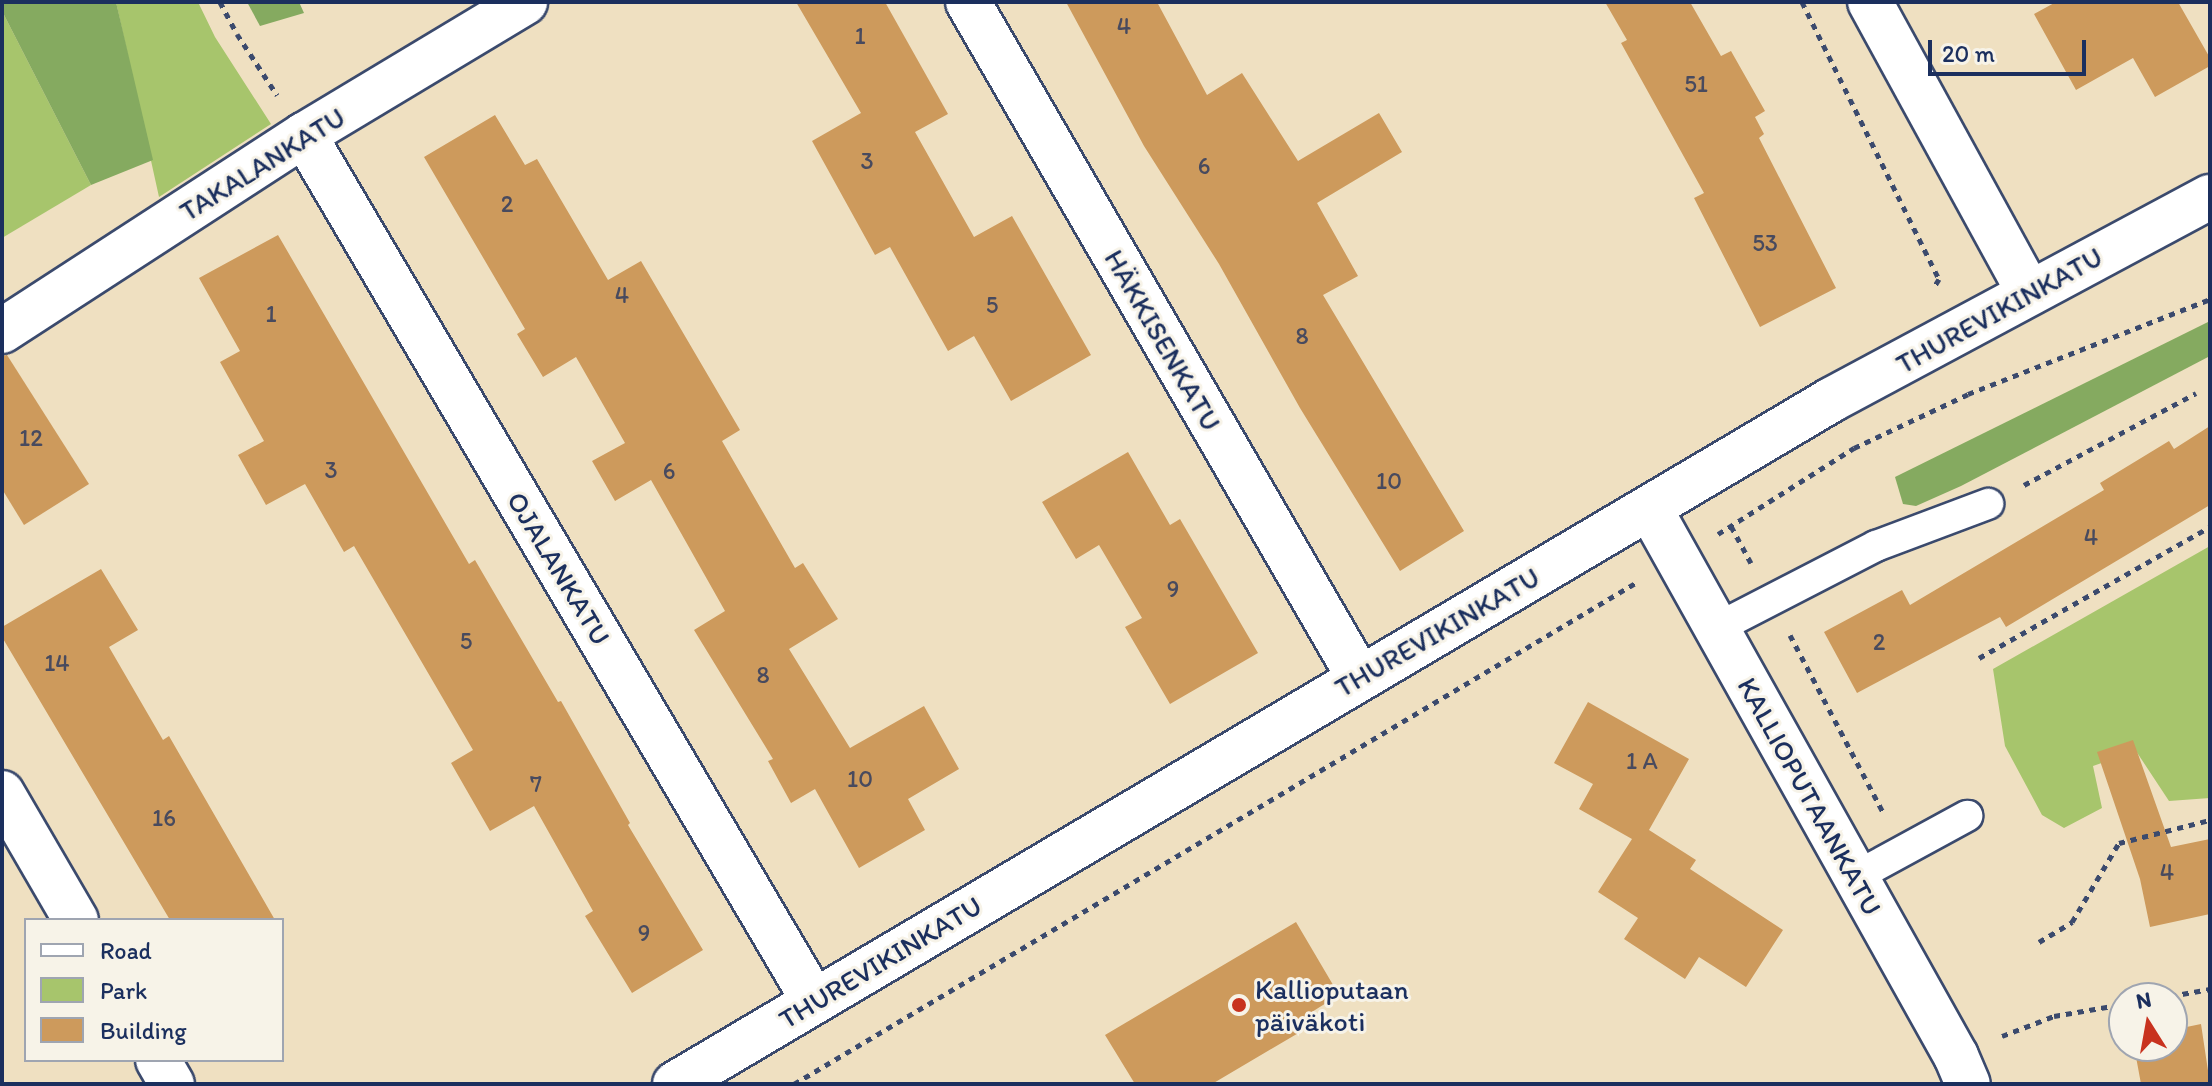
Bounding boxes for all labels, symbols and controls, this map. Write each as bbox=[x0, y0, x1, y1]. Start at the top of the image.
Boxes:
house number: 4 bbox=[1117, 12, 1131, 40]
house number: 1 bbox=[854, 22, 866, 50]
scale bar bbox=[1932, 24, 2090, 74]
text: 20 m bbox=[1942, 39, 1995, 68]
house number: 51 bbox=[1684, 70, 1708, 98]
street label: TAKALANKATU bbox=[173, 100, 351, 228]
house number: 3 bbox=[860, 147, 874, 175]
house number: 6 bbox=[1198, 152, 1210, 180]
house number: 2 bbox=[501, 190, 513, 218]
house number: 53 bbox=[1752, 229, 1778, 257]
street label: THUREVIKINKATU bbox=[1890, 239, 2108, 381]
street label: HÄKKISENKATU bbox=[1098, 243, 1228, 437]
house number: 4 bbox=[615, 281, 629, 309]
house number: 5 bbox=[986, 291, 998, 319]
house number: 1 bbox=[265, 300, 277, 328]
house number: 8 bbox=[1295, 322, 1309, 350]
house number: 12 bbox=[19, 424, 43, 452]
house number: 3 bbox=[324, 456, 338, 484]
house number: 6 bbox=[663, 457, 675, 485]
house number: 10 bbox=[1376, 467, 1402, 495]
street label: OJALANKATU bbox=[500, 485, 618, 651]
house number: 4 bbox=[2084, 523, 2098, 551]
street label: THUREVIKINKATU bbox=[1329, 560, 1545, 704]
house number: 9 bbox=[1167, 575, 1179, 603]
house number: 5 bbox=[460, 627, 472, 655]
house number: 2 bbox=[1873, 628, 1885, 656]
house number: 14 bbox=[44, 649, 70, 677]
house number: 8 bbox=[756, 661, 770, 689]
street label: KALLIOPUTAANKATU bbox=[1731, 671, 1889, 921]
house number: 1 A bbox=[1626, 747, 1658, 775]
house number: 10 bbox=[847, 765, 873, 793]
house number: 7 bbox=[530, 770, 542, 798]
house number: 16 bbox=[152, 804, 176, 832]
house number: 4 bbox=[2160, 858, 2174, 886]
street label: THUREVIKINKATU bbox=[773, 888, 987, 1036]
legend bbox=[24, 918, 284, 1062]
house number: 9 bbox=[638, 919, 650, 947]
text: Road bbox=[100, 936, 152, 965]
place label: Kallioputaan päiväkoti bbox=[1255, 972, 1409, 1038]
text: Park bbox=[100, 976, 147, 1005]
north arrow bbox=[2108, 982, 2188, 1062]
text: N bbox=[2134, 985, 2154, 1015]
marker: Kallioputaan päiväkoti bbox=[1230, 996, 1248, 1014]
text: Building bbox=[100, 1016, 187, 1045]

